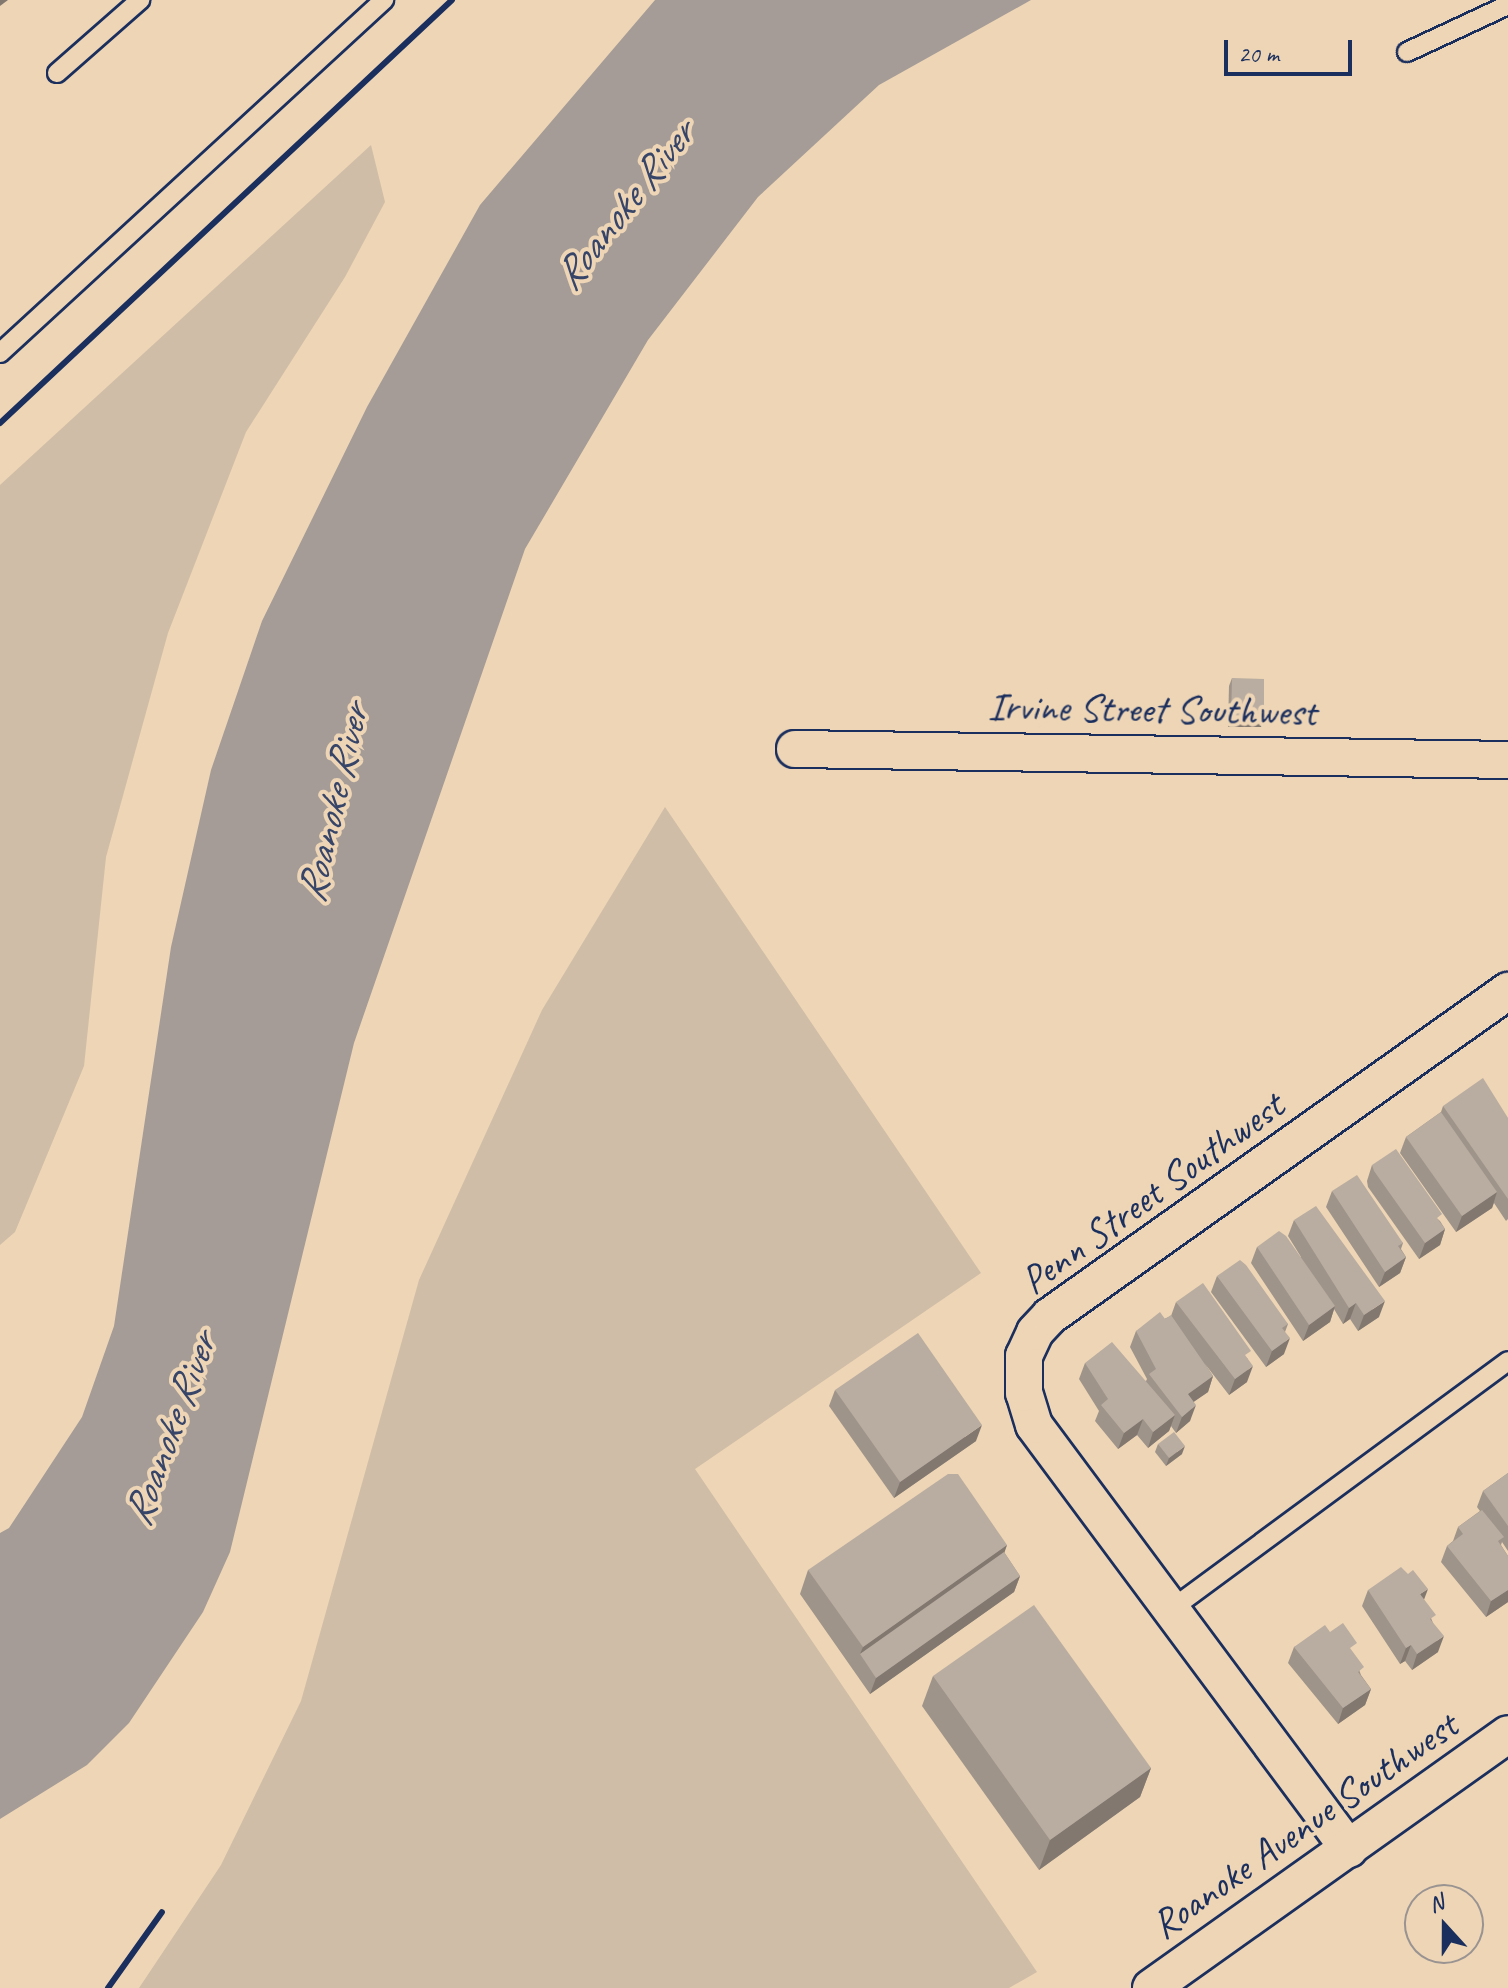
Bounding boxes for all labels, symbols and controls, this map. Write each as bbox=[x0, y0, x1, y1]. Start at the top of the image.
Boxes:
scale bar bbox=[1228, 24, 1356, 74]
text: 20 m bbox=[1238, 39, 1279, 69]
water label: Roanoke River bbox=[543, 112, 705, 300]
street label: Irvine Street Southwest bbox=[988, 682, 1316, 736]
water label: Roanoke River bbox=[286, 701, 380, 907]
street label: Penn Street Southwest bbox=[1011, 1082, 1293, 1304]
water label: Roanoke River bbox=[112, 1327, 228, 1533]
street label: Roanoke Avenue Southwest bbox=[1142, 1701, 1466, 1949]
north arrow bbox=[1404, 1884, 1484, 1964]
text: N bbox=[1425, 1888, 1447, 1919]

